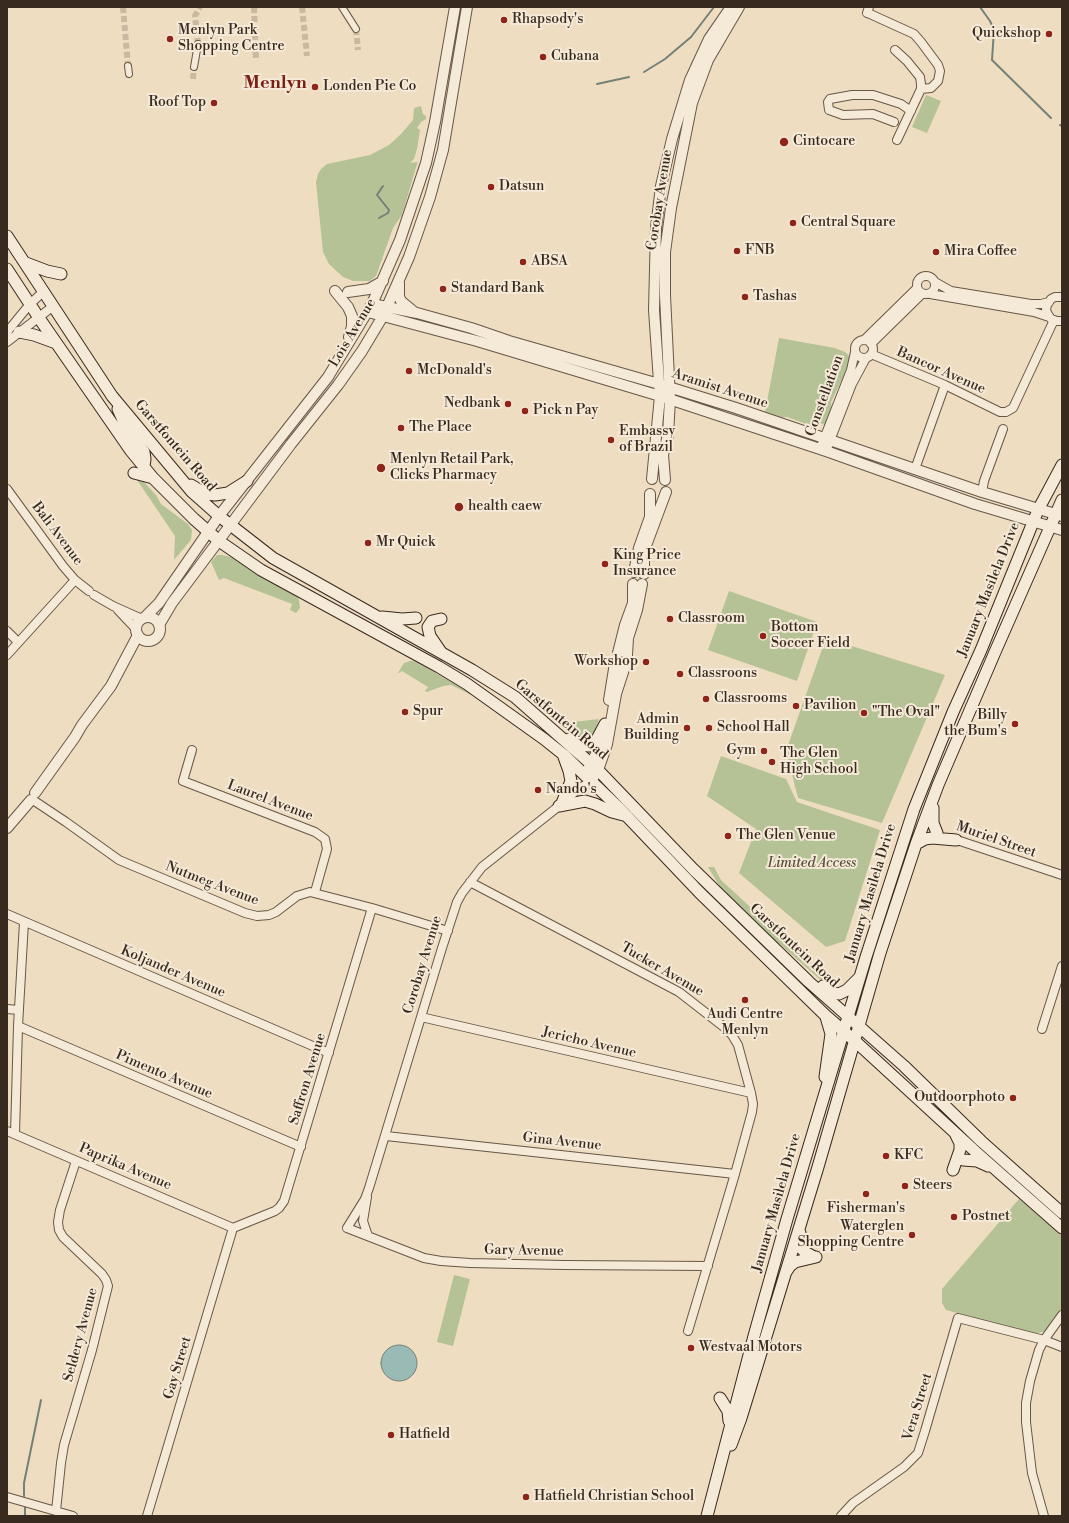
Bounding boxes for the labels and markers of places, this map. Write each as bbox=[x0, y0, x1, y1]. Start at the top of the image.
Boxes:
place label: Rhapsody's bbox=[512, 12, 583, 28]
marker: Rhapsody's bbox=[499, 15, 509, 25]
place label: Menlyn Park Shopping Centre bbox=[178, 23, 285, 56]
place label: Quickshop bbox=[972, 26, 1041, 42]
marker: Quickshop bbox=[1044, 29, 1054, 39]
marker: Menlyn Park Shopping Centre bbox=[165, 34, 175, 44]
place label: Cubana bbox=[551, 49, 599, 65]
marker: Cubana bbox=[538, 52, 548, 62]
place label: Londen Pie Co bbox=[323, 79, 416, 95]
marker: Londen Pie Co bbox=[310, 82, 320, 92]
place label: Roof Top bbox=[148, 95, 206, 111]
marker: Roof Top bbox=[209, 98, 219, 108]
place label: Cintocare bbox=[793, 134, 855, 150]
marker: Cintocare bbox=[778, 136, 790, 148]
place label: Datsun bbox=[499, 179, 544, 195]
marker: Datsun bbox=[486, 182, 496, 192]
place label: Central Square bbox=[801, 215, 896, 231]
marker: Central Square bbox=[788, 218, 798, 228]
place label: FNB bbox=[745, 243, 774, 259]
place label: Mira Coffee bbox=[944, 244, 1017, 260]
marker: FNB bbox=[732, 246, 742, 256]
marker: Mira Coffee bbox=[931, 247, 941, 257]
place label: ABSA bbox=[531, 254, 568, 270]
marker: ABSA bbox=[518, 257, 528, 267]
place label: Standard Bank bbox=[451, 281, 544, 297]
marker: Standard Bank bbox=[438, 284, 448, 294]
place label: Tashas bbox=[753, 289, 797, 305]
marker: Tashas bbox=[740, 292, 750, 302]
place label: McDonald's bbox=[417, 363, 492, 379]
marker: McDonald's bbox=[404, 366, 414, 376]
place label: Nedbank bbox=[444, 396, 500, 412]
marker: Nedbank bbox=[503, 399, 513, 409]
place label: Pick n Pay bbox=[533, 403, 598, 419]
marker: Pick n Pay bbox=[520, 406, 530, 416]
place label: The Place bbox=[409, 420, 472, 436]
marker: The Place bbox=[396, 423, 406, 433]
place label: Embassy of Brazil bbox=[619, 424, 675, 456]
marker: Embassy of Brazil bbox=[606, 435, 616, 445]
place label: Menlyn Retail Park, Clicks Pharmacy bbox=[390, 452, 514, 484]
marker: Menlyn Retail Park, Clicks Pharmacy bbox=[375, 462, 387, 474]
place label: health caew bbox=[468, 499, 542, 515]
marker: health caew bbox=[453, 501, 465, 513]
place label: Mr Quick bbox=[376, 535, 435, 551]
marker: Mr Quick bbox=[363, 538, 373, 548]
place label: King Price Insurance bbox=[613, 548, 681, 580]
marker: King Price Insurance bbox=[600, 559, 610, 569]
place label: Classroom bbox=[678, 611, 745, 627]
marker: Classroom bbox=[665, 614, 675, 624]
place label: Bottom Soccer Field bbox=[771, 620, 850, 652]
marker: Bottom Soccer Field bbox=[758, 631, 768, 641]
place label: Workshop bbox=[574, 654, 638, 670]
marker: Workshop bbox=[641, 657, 651, 667]
place label: Classroons bbox=[688, 666, 757, 682]
marker: Classroons bbox=[675, 669, 685, 679]
place label: Classrooms bbox=[714, 691, 787, 707]
marker: Classrooms bbox=[701, 694, 711, 704]
place label: Pavilion bbox=[804, 698, 856, 714]
marker: Pavilion bbox=[791, 701, 801, 711]
place label: Spur bbox=[413, 704, 443, 720]
place label: "The Oval" bbox=[872, 705, 940, 721]
marker: Spur bbox=[400, 707, 410, 717]
marker: "The Oval" bbox=[859, 708, 869, 718]
place label: Billy the Bum's bbox=[944, 708, 1007, 740]
place label: Admin Building bbox=[624, 712, 679, 744]
marker: Billy the Bum's bbox=[1010, 719, 1020, 729]
place label: School Hall bbox=[717, 720, 790, 736]
marker: Admin Building bbox=[682, 723, 692, 733]
marker: School Hall bbox=[704, 723, 714, 733]
place label: Gym bbox=[727, 743, 756, 759]
marker: Gym bbox=[759, 746, 769, 756]
place label: The Glen High School bbox=[780, 746, 858, 778]
marker: The Glen High School bbox=[767, 757, 777, 767]
place label: Nando's bbox=[546, 782, 597, 798]
marker: Nando's bbox=[533, 785, 543, 795]
place label: The Glen Venue bbox=[736, 828, 836, 844]
marker: The Glen Venue bbox=[723, 831, 733, 841]
marker: Audi Centre Menlyn bbox=[740, 995, 750, 1005]
place label: Audi Centre Menlyn bbox=[707, 1007, 783, 1040]
place label: Outdoorphoto bbox=[914, 1090, 1005, 1106]
marker: Outdoorphoto bbox=[1008, 1093, 1018, 1103]
place label: KFC bbox=[894, 1148, 923, 1164]
marker: KFC bbox=[881, 1151, 891, 1161]
place label: Steers bbox=[913, 1178, 952, 1194]
marker: Steers bbox=[900, 1181, 910, 1191]
marker: Fisherman's bbox=[861, 1189, 871, 1199]
place label: Fisherman's bbox=[827, 1201, 905, 1217]
place label: Postnet bbox=[962, 1209, 1010, 1225]
marker: Postnet bbox=[949, 1212, 959, 1222]
place label: Waterglen Shopping Centre bbox=[797, 1219, 904, 1252]
marker: Waterglen Shopping Centre bbox=[907, 1230, 917, 1240]
place label: Westvaal Motors bbox=[699, 1340, 802, 1356]
marker: Westvaal Motors bbox=[686, 1343, 696, 1353]
place label: Hatfield bbox=[399, 1427, 450, 1443]
marker: Hatfield bbox=[386, 1430, 396, 1440]
place label: Hatfield Christian School bbox=[534, 1489, 694, 1505]
marker: Hatfield Christian School bbox=[521, 1492, 531, 1502]

